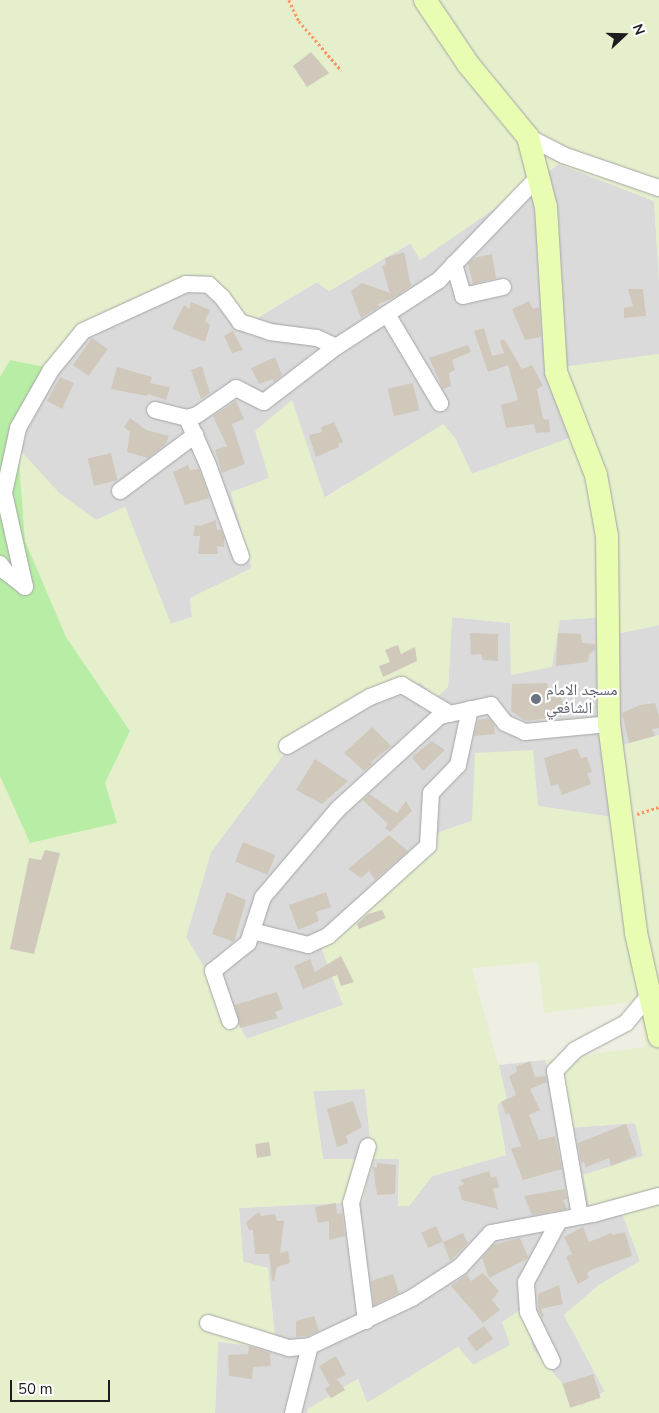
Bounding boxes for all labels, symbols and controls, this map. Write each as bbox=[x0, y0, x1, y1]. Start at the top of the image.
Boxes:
north arrow bbox=[599, 10, 649, 60]
text: N bbox=[628, 21, 649, 38]
place label: مسجد الامام الشافعي bbox=[546, 680, 618, 718]
marker: مسجد الامام الشافعي bbox=[530, 693, 542, 705]
scale bar bbox=[12, 1370, 112, 1402]
text: 50 m bbox=[18, 1379, 53, 1399]

